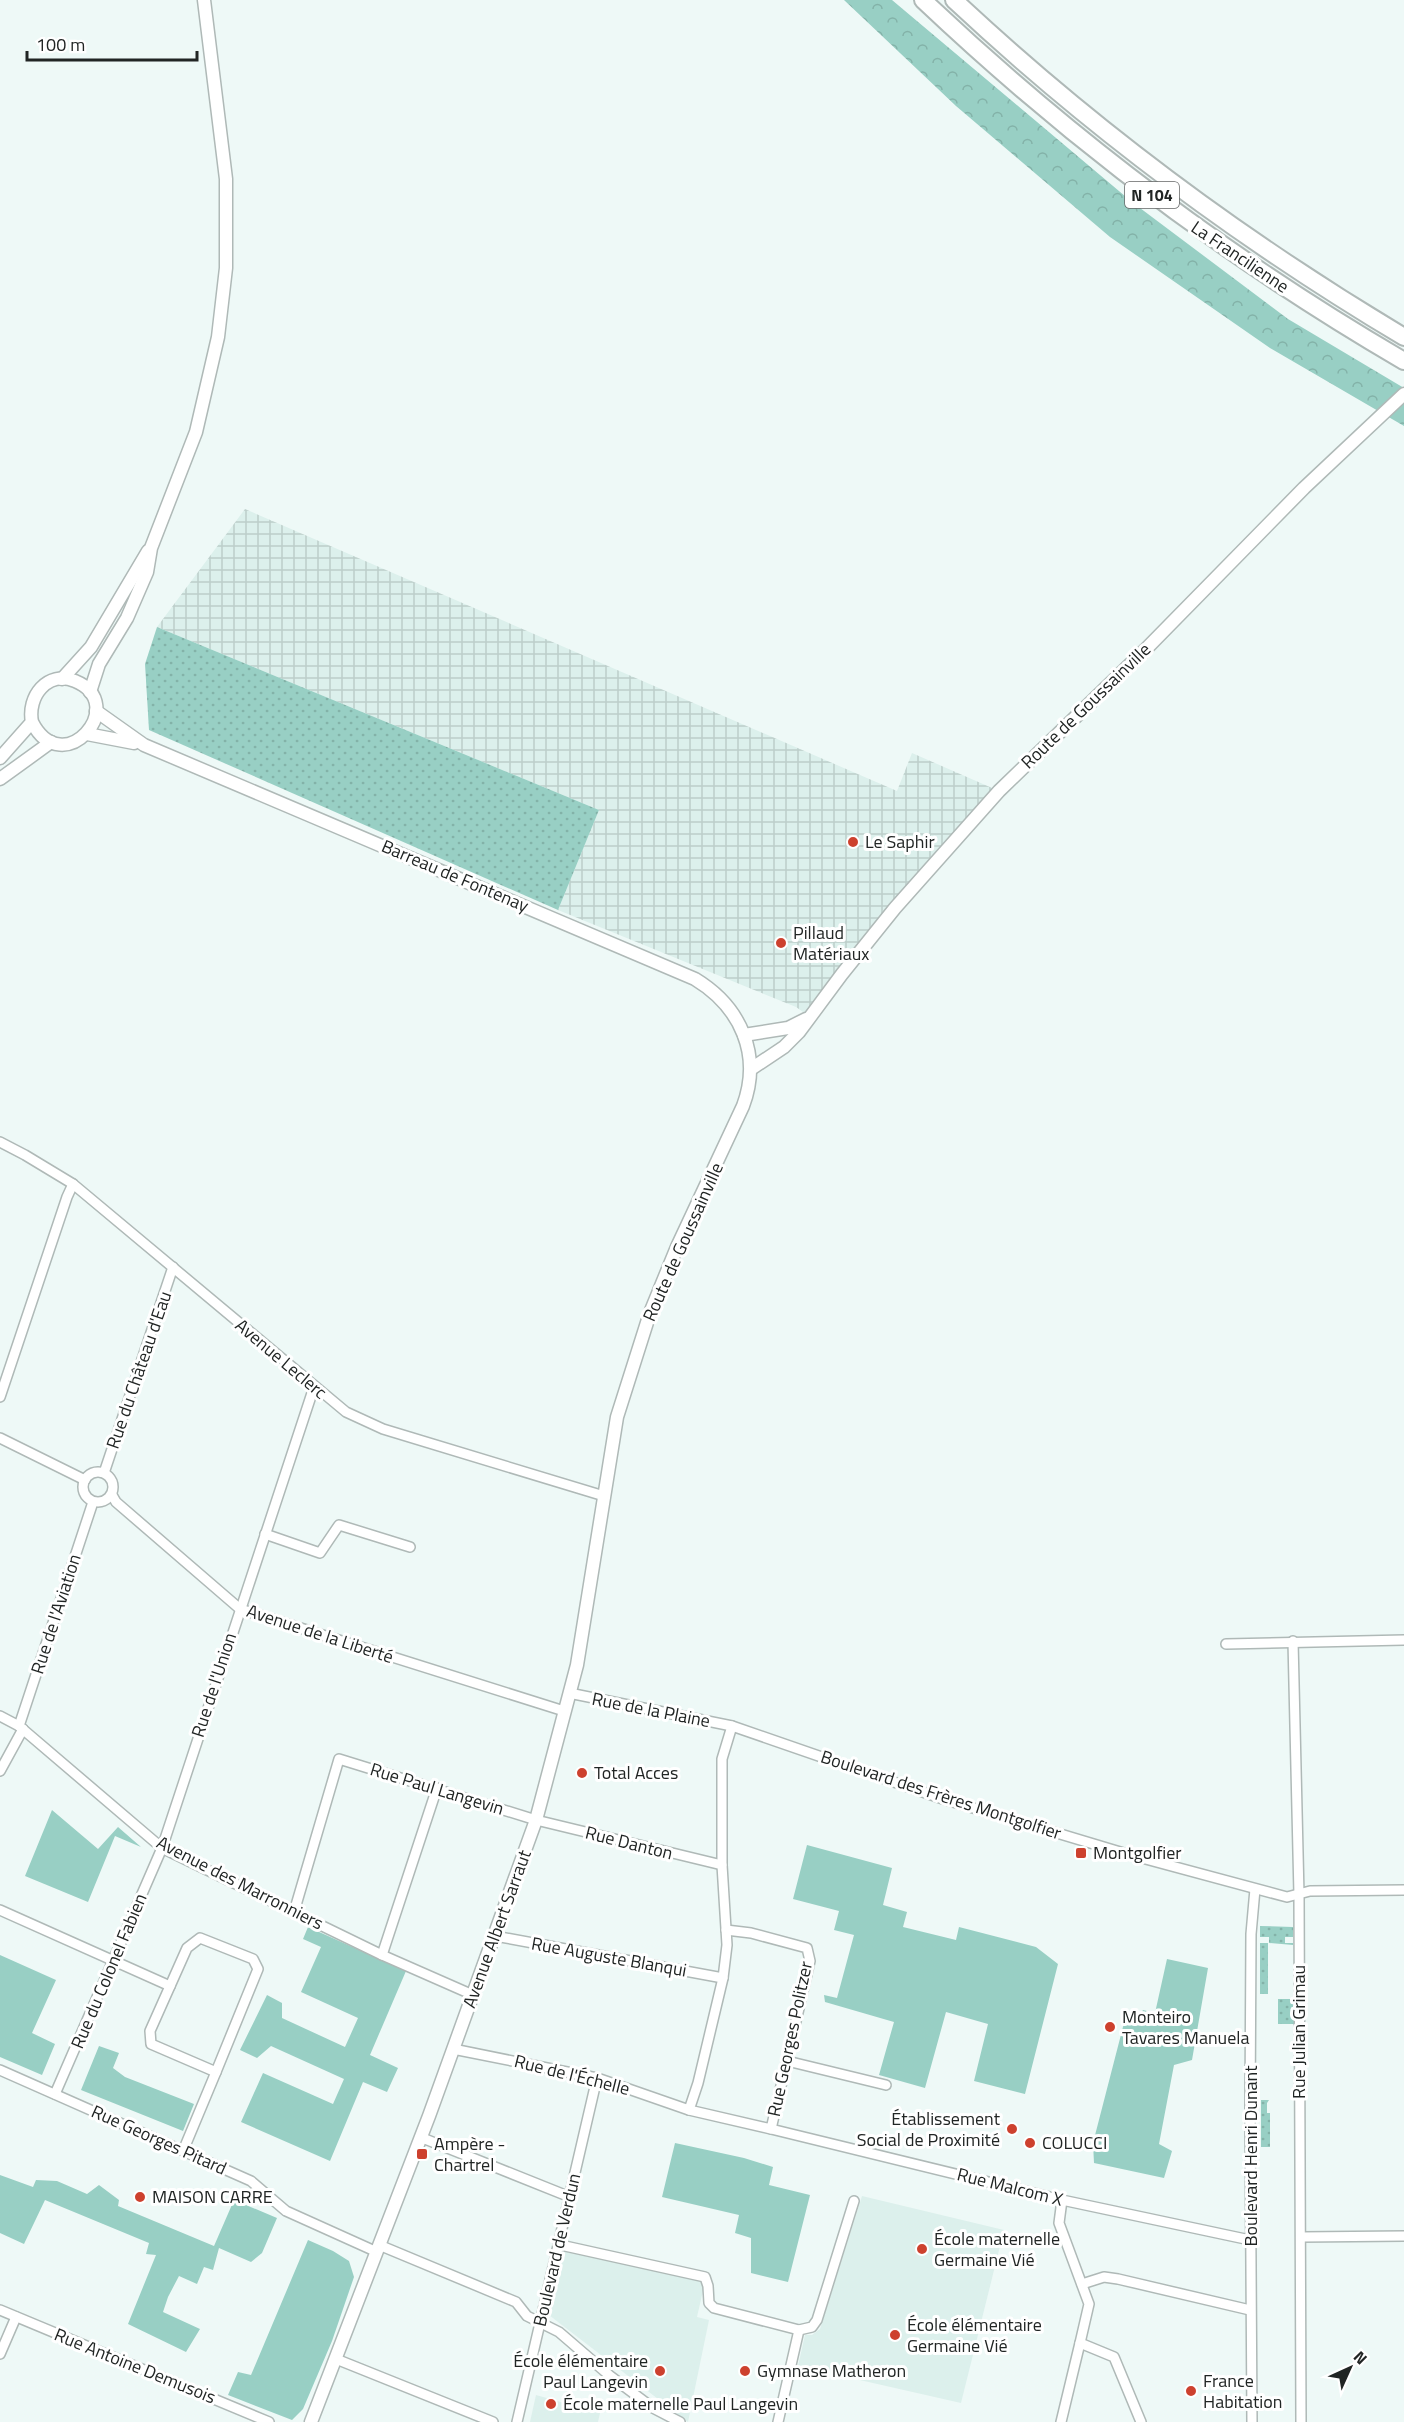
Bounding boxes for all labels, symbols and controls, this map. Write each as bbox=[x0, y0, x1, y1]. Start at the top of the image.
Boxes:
scale bar bbox=[27, 24, 196, 62]
text: 100 m bbox=[36, 31, 85, 58]
road number: N 104 bbox=[1125, 182, 1179, 208]
street label: La Francilienne bbox=[1186, 214, 1295, 299]
street label: Route de Goussainville bbox=[1015, 636, 1157, 775]
place label: Le Saphir bbox=[865, 828, 935, 855]
street label: Barreau de Fontenay bbox=[377, 832, 533, 919]
marker: Le Saphir bbox=[846, 835, 860, 849]
place label: Pillaud Matériaux bbox=[793, 919, 869, 967]
marker: Pillaud Matériaux bbox=[774, 936, 788, 950]
street label: Route de Goussainville bbox=[635, 1158, 730, 1326]
street label: Rue du Château d'Eau bbox=[99, 1287, 178, 1452]
street label: Avenue Leclerc bbox=[229, 1312, 333, 1405]
street label: Rue de l'Aviation bbox=[23, 1550, 88, 1677]
street label: Avenue de la Liberté bbox=[243, 1597, 397, 1670]
street label: Rue de l'Union bbox=[184, 1629, 243, 1741]
street label: Rue de la Plaine bbox=[590, 1685, 713, 1734]
street label: Boulevard des Frères Montgolfier bbox=[817, 1743, 1065, 1846]
street label: Rue Paul Langevin bbox=[367, 1755, 507, 1822]
place label: Total Acces bbox=[594, 1759, 678, 1786]
marker: Total Acces bbox=[575, 1766, 589, 1780]
street label: Rue Danton bbox=[582, 1819, 676, 1866]
street label: Avenue des Marronniers bbox=[152, 1829, 328, 1936]
place label: Montgolfier bbox=[1093, 1839, 1182, 1866]
street label: Avenue Albert Sarraut bbox=[455, 1845, 538, 2012]
marker: Montgolfier bbox=[1074, 1846, 1088, 1860]
street label: Rue du Colonel Fabien bbox=[64, 1889, 153, 2053]
street label: Rue Auguste Blanqui bbox=[529, 1930, 689, 1983]
street label: Rue Georges Politzer bbox=[760, 1959, 819, 2119]
street label: Rue Julian Grimau bbox=[1285, 1965, 1312, 2099]
place label: Monteiro Tavares Manuela bbox=[1122, 2003, 1249, 2051]
marker: Monteiro Tavares Manuela bbox=[1103, 2020, 1117, 2034]
street label: Rue de l'Échelle bbox=[512, 2047, 633, 2102]
street label: Boulevard Henri Dunant bbox=[1237, 2065, 1264, 2247]
street label: Rue Georges Pitard bbox=[87, 2098, 231, 2181]
place label: Établissement Social de Proximité bbox=[857, 2105, 1001, 2153]
marker: Établissement Social de Proximité bbox=[1005, 2122, 1019, 2136]
place label: COLUCCI bbox=[1042, 2129, 1107, 2156]
place label: Ampère - Chartrel bbox=[434, 2130, 505, 2178]
marker: COLUCCI bbox=[1023, 2136, 1037, 2150]
marker: Ampère - Chartrel bbox=[415, 2147, 429, 2161]
street label: Rue Malcom X bbox=[954, 2160, 1066, 2213]
street label: Boulevard de Verdun bbox=[526, 2171, 587, 2329]
place label: MAISON CARRE bbox=[152, 2183, 273, 2210]
marker: MAISON CARRE bbox=[133, 2190, 147, 2204]
place label: École maternelle Germaine Vié bbox=[934, 2225, 1060, 2273]
marker: École maternelle Germaine Vié bbox=[915, 2242, 929, 2256]
place label: École élémentaire Germaine Vié bbox=[907, 2311, 1042, 2359]
street label: Rue Antoine Demusois bbox=[50, 2321, 220, 2410]
marker: École élémentaire Germaine Vié bbox=[888, 2328, 902, 2342]
north arrow bbox=[1320, 2338, 1380, 2398]
text: N bbox=[1348, 2345, 1373, 2370]
place label: École élémentaire Paul Langevin bbox=[513, 2347, 648, 2395]
place label: Gymnase Matheron bbox=[757, 2357, 906, 2384]
marker: École élémentaire Paul Langevin bbox=[653, 2364, 667, 2378]
marker: Gymnase Matheron bbox=[738, 2364, 752, 2378]
place label: France Habitation bbox=[1203, 2367, 1282, 2415]
marker: France Habitation bbox=[1184, 2384, 1198, 2398]
place label: École maternelle Paul Langevin bbox=[563, 2390, 798, 2417]
marker: École maternelle Paul Langevin bbox=[544, 2397, 558, 2411]

